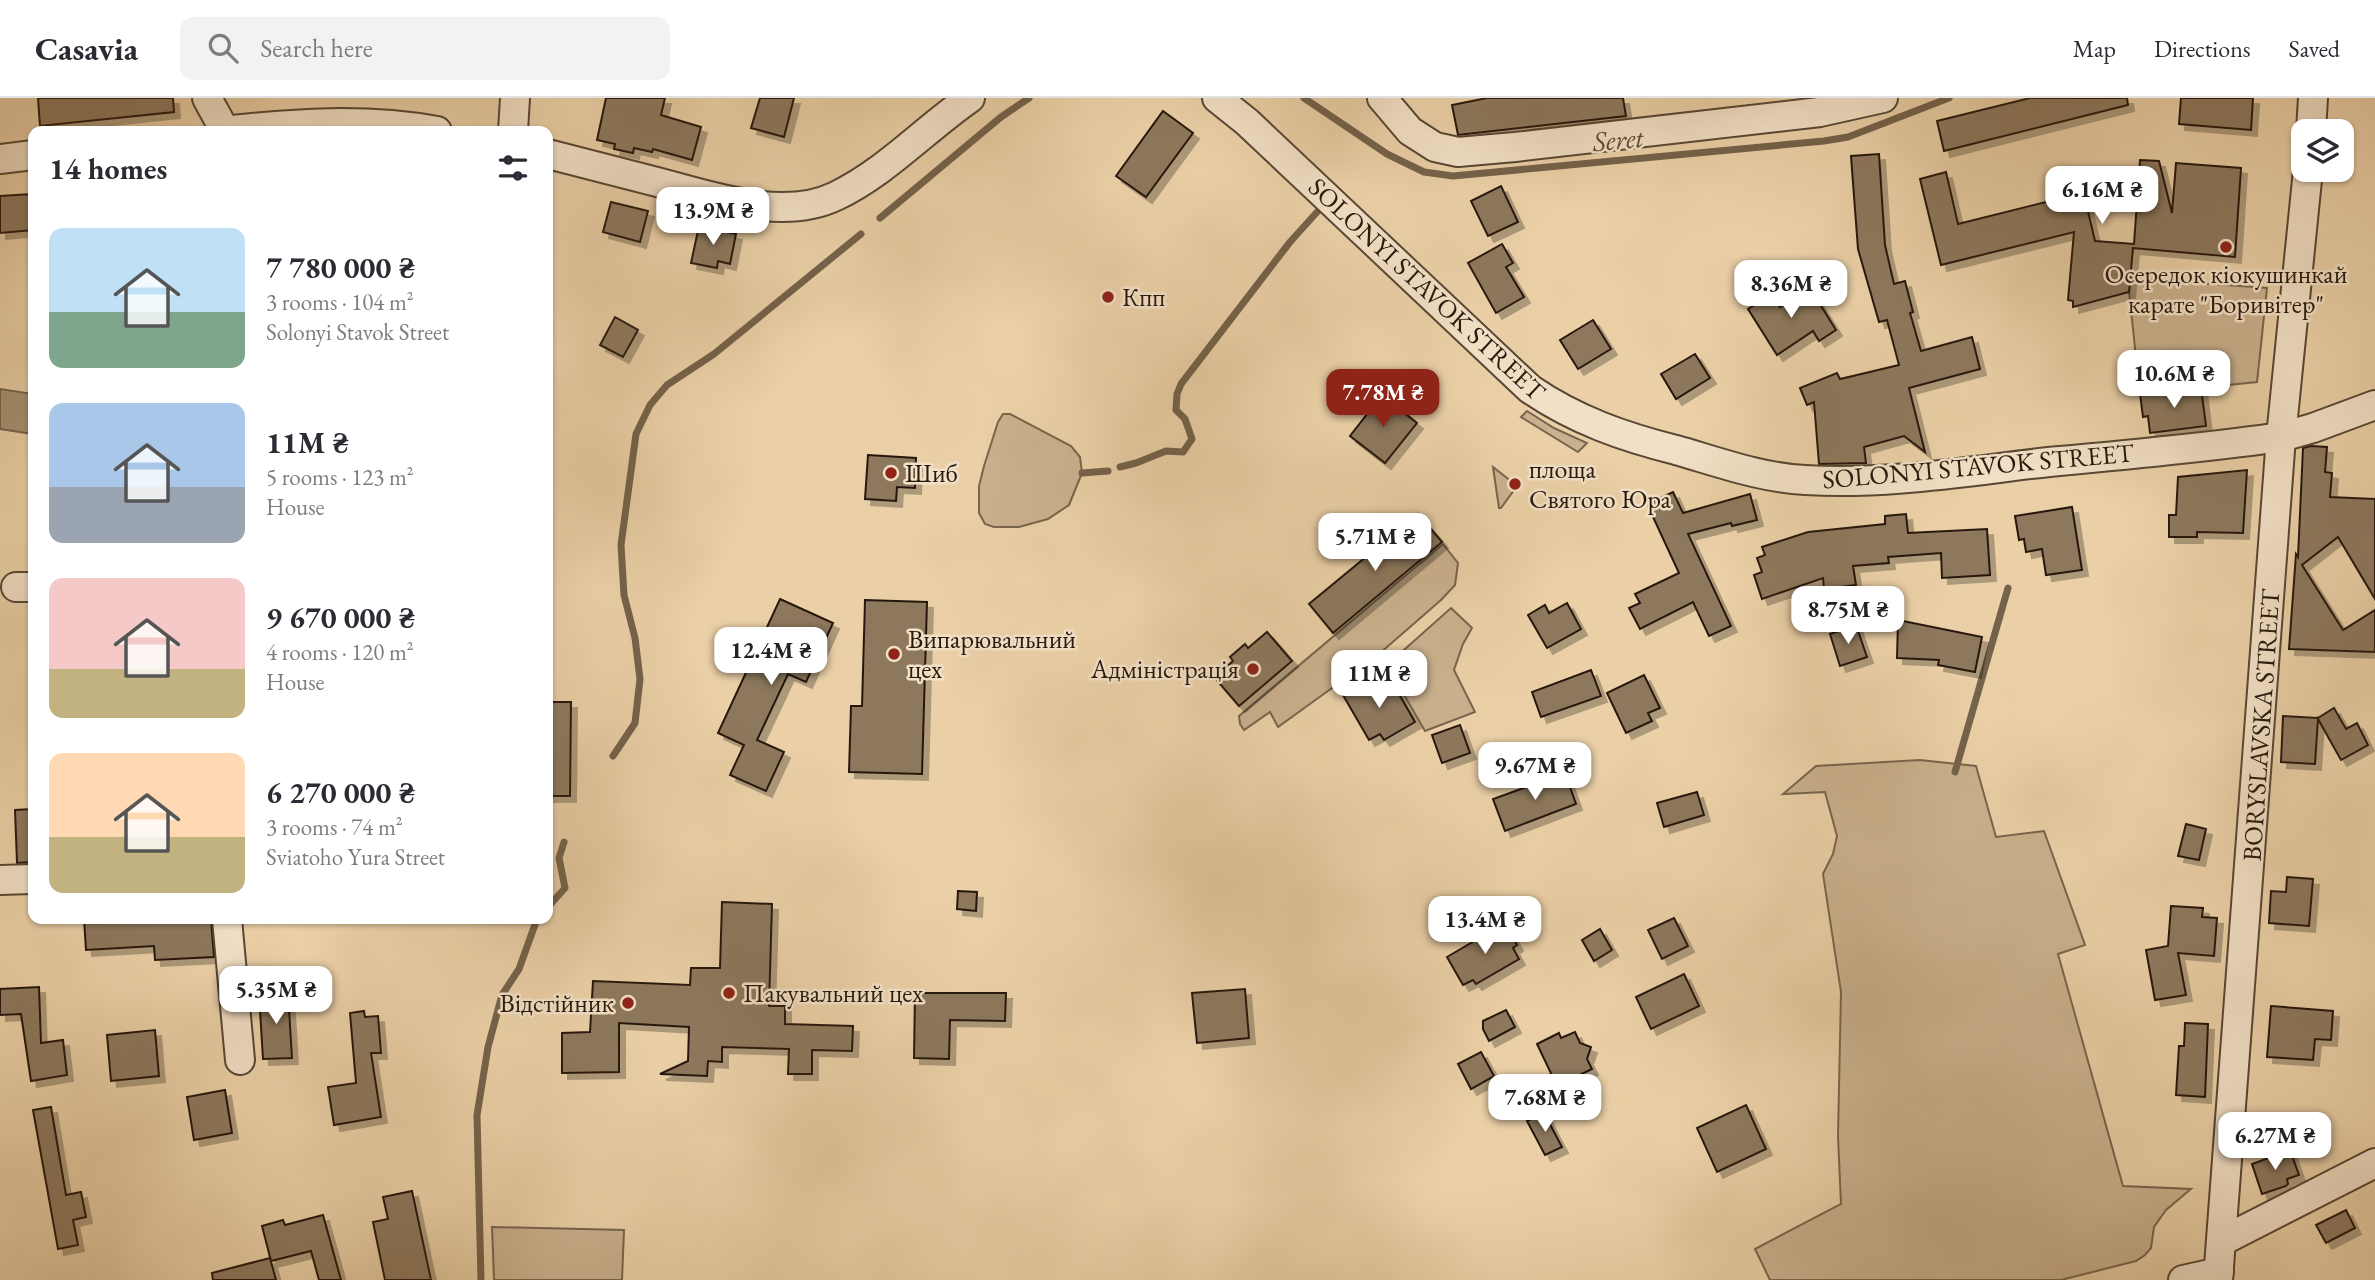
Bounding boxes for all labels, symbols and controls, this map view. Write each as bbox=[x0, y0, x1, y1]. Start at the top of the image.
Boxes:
search box bbox=[180, 17, 670, 80]
text: Casavia bbox=[35, 27, 138, 70]
icon: search bbox=[204, 29, 242, 67]
text: Search here bbox=[260, 31, 373, 65]
text: Map bbox=[2073, 33, 2116, 64]
text: Directions bbox=[2154, 33, 2251, 64]
text: Saved bbox=[2289, 33, 2340, 64]
water label: Seret bbox=[1590, 119, 1647, 159]
map controls bbox=[2291, 119, 2354, 182]
button: layers bbox=[2291, 119, 2354, 182]
text: 14 homes bbox=[49, 149, 167, 188]
icon: filters bbox=[494, 149, 532, 187]
pin: 6.16M ₴ bbox=[2037, 166, 2167, 226]
street label: SOLONYI STAVOK STREET bbox=[1301, 170, 1553, 408]
text: 6.16M ₴ bbox=[2061, 174, 2143, 204]
pin: 13.9M ₴ bbox=[648, 188, 778, 247]
text: 13.9M ₴ bbox=[672, 195, 754, 225]
marker: Осередок кіокушинкай карате "Боривітер" bbox=[2218, 239, 2234, 255]
text: 7 780 000 ₴ bbox=[266, 248, 415, 287]
icon: home bbox=[105, 256, 189, 340]
place label: Осередок кіокушинкай карате "Боривітер" bbox=[2105, 257, 2348, 321]
pin: 8.36M ₴ bbox=[1726, 260, 1856, 320]
text: 8.36M ₴ bbox=[1750, 268, 1832, 298]
place label: Кпп bbox=[1122, 280, 1165, 314]
text: 3 rooms · 104 m² bbox=[266, 287, 414, 317]
marker: Кпп bbox=[1100, 289, 1116, 305]
text: Solonyi Stavok Street bbox=[266, 317, 449, 347]
pin: 10.6M ₴ bbox=[2109, 350, 2239, 410]
text: 10.6M ₴ bbox=[2133, 358, 2215, 388]
pin: 7.78M ₴ bbox=[1318, 370, 1448, 429]
text: 7.78M ₴ bbox=[1342, 377, 1424, 407]
text: 11M ₴ bbox=[266, 423, 349, 462]
icon: home bbox=[105, 431, 189, 515]
street label: SOLONYI STAVOK STREET bbox=[1821, 435, 2136, 497]
place label: площа Святого Юра bbox=[1529, 452, 1671, 516]
place label: Шиб bbox=[905, 456, 958, 490]
text: 5 rooms · 123 m² bbox=[266, 462, 414, 492]
marker: Шиб bbox=[883, 465, 899, 481]
marker: площа Святого Юра bbox=[1507, 476, 1523, 492]
text: House bbox=[266, 492, 325, 522]
pin: 5.71M ₴ bbox=[1310, 514, 1440, 573]
text: 5.71M ₴ bbox=[1334, 521, 1416, 551]
pin: 8.75M ₴ bbox=[1783, 587, 1913, 646]
street label: BORYSLAVSKA STREET bbox=[2235, 587, 2288, 862]
text: 8.75M ₴ bbox=[1807, 594, 1889, 624]
text: 9 670 000 ₴ bbox=[266, 598, 415, 637]
icon: home bbox=[105, 606, 189, 690]
place label: Випарювальний цех bbox=[908, 622, 1076, 686]
pin: 12.4M ₴ bbox=[706, 628, 836, 687]
text: 12.4M ₴ bbox=[730, 635, 812, 665]
text: 4 rooms · 120 m² bbox=[266, 637, 414, 667]
marker: Випарювальний цех bbox=[886, 646, 902, 662]
pin: 11M ₴ bbox=[1330, 650, 1428, 710]
place label: Адміністрація bbox=[1090, 652, 1239, 686]
text: 11M ₴ bbox=[1347, 658, 1411, 688]
marker: Адміністрація bbox=[1245, 661, 1261, 677]
text: House bbox=[266, 667, 325, 697]
pin: 9.67M ₴ bbox=[1470, 742, 1600, 802]
text: 9.67M ₴ bbox=[1494, 750, 1576, 780]
text: 6 270 000 ₴ bbox=[266, 773, 415, 812]
icon: home bbox=[105, 781, 189, 865]
text: 3 rooms · 74 m² bbox=[266, 812, 403, 842]
text: Sviatoho Yura Street bbox=[266, 842, 445, 872]
pin: 13.4M ₴ bbox=[1420, 896, 1550, 956]
text: 13.4M ₴ bbox=[1444, 904, 1526, 934]
pin: 5.35M ₴ bbox=[211, 967, 341, 1026]
text: 5.35M ₴ bbox=[235, 974, 317, 1004]
place label: Пакувальний цех bbox=[743, 976, 924, 1010]
marker: Пакувальний цех bbox=[721, 985, 737, 1001]
place label: Відстійник bbox=[499, 986, 615, 1020]
marker: Відстійник bbox=[620, 995, 636, 1011]
pin: 7.68M ₴ bbox=[1480, 1074, 1610, 1134]
text: 7.68M ₴ bbox=[1504, 1082, 1586, 1112]
pin: 6.27M ₴ bbox=[2210, 1112, 2340, 1172]
text: 6.27M ₴ bbox=[2234, 1120, 2316, 1150]

